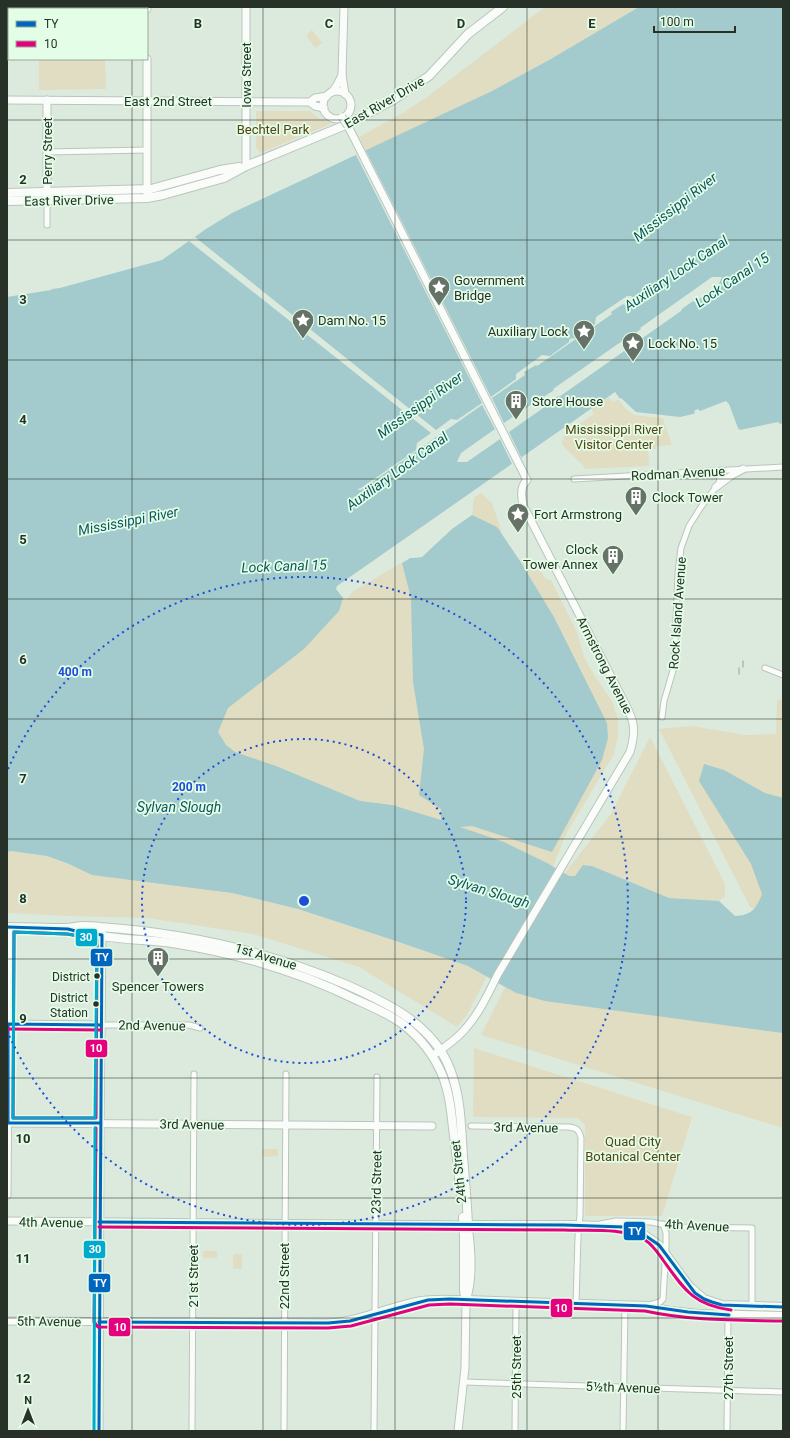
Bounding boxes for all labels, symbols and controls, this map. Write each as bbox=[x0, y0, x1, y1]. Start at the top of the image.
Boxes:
legend bbox=[8, 8, 148, 60]
scale bar bbox=[654, 8, 735, 34]
text: 100 m bbox=[660, 15, 694, 29]
text: B bbox=[194, 16, 202, 31]
text: C bbox=[325, 16, 334, 31]
text: D bbox=[457, 16, 465, 31]
text: E bbox=[588, 16, 596, 31]
text: TY bbox=[44, 17, 59, 31]
text: 10 bbox=[44, 37, 58, 51]
street label: Iowa Street bbox=[239, 42, 254, 108]
street label: East River Drive bbox=[342, 73, 427, 131]
street label: East 2nd Street bbox=[124, 94, 212, 109]
street label: Perry Street bbox=[40, 117, 55, 185]
park label: Bechtel Park bbox=[237, 122, 310, 137]
water label: Mississippi River bbox=[630, 169, 720, 245]
text: 2 bbox=[19, 172, 27, 187]
street label: East River Drive bbox=[24, 192, 114, 209]
water label: Auxiliary Lock Canal bbox=[620, 232, 732, 314]
water label: Lock Canal 15 bbox=[692, 249, 772, 311]
place label: Government Bridge bbox=[454, 273, 525, 303]
place icon: Government Bridge bbox=[426, 274, 452, 307]
text: 3 bbox=[19, 292, 27, 307]
place icon: Dam No. 15 bbox=[290, 307, 316, 340]
place label: Dam No. 15 bbox=[318, 313, 386, 328]
place icon: Auxiliary Lock bbox=[571, 318, 597, 351]
place label: Auxiliary Lock bbox=[488, 324, 568, 339]
place icon: Lock No. 15 bbox=[620, 330, 646, 363]
place label: Lock No. 15 bbox=[648, 336, 717, 351]
water label: Mississippi River bbox=[374, 368, 466, 441]
building icon: Store House bbox=[503, 388, 529, 421]
place label: Store House bbox=[532, 394, 603, 409]
text: 4 bbox=[19, 412, 27, 427]
park label: Mississippi River Visitor Center bbox=[565, 422, 663, 452]
water label: Auxiliary Lock Canal bbox=[342, 428, 452, 514]
street label: Rodman Avenue bbox=[631, 464, 726, 483]
building icon: Clock Tower bbox=[623, 484, 649, 517]
place label: Clock Tower bbox=[652, 490, 724, 505]
place icon: Fort Armstrong bbox=[505, 501, 531, 534]
water label: Mississippi River bbox=[77, 503, 180, 539]
place label: Fort Armstrong bbox=[534, 507, 622, 522]
text: 5 bbox=[19, 532, 27, 547]
place label: Clock Tower Annex bbox=[523, 542, 599, 572]
building icon: Clock Tower Annex bbox=[600, 543, 626, 576]
water label: Lock Canal 15 bbox=[241, 556, 327, 575]
street label: Rock Island Avenue bbox=[666, 556, 689, 670]
street label: Armstrong Avenue bbox=[574, 614, 636, 716]
text: 6 bbox=[19, 652, 27, 667]
text: 400 m bbox=[58, 665, 92, 679]
text: 7 bbox=[19, 771, 27, 786]
text: 200 m bbox=[172, 780, 206, 794]
water label: Sylvan Slough bbox=[137, 799, 221, 815]
water label: Sylvan Slough bbox=[446, 871, 532, 911]
text: 8 bbox=[19, 891, 27, 906]
centre of rings bbox=[297, 894, 311, 908]
line badge: 30 bbox=[75, 928, 98, 947]
text: 30 bbox=[80, 931, 92, 944]
street label: 1st Avenue bbox=[233, 940, 299, 973]
building icon: Spencer Towers bbox=[145, 945, 171, 978]
line badge: TY bbox=[90, 948, 113, 967]
text: TY bbox=[95, 951, 109, 964]
place label: District bbox=[52, 970, 90, 984]
marker: District bbox=[92, 971, 102, 981]
place label: Spencer Towers bbox=[112, 979, 205, 994]
place label: District Station bbox=[50, 991, 88, 1020]
marker: District Station bbox=[91, 999, 101, 1009]
text: 9 bbox=[19, 1011, 27, 1026]
street label: 2nd Avenue bbox=[118, 1017, 186, 1034]
line badge: 10 bbox=[85, 1039, 108, 1058]
text: 10 bbox=[90, 1042, 102, 1055]
street label: 3rd Avenue bbox=[160, 1116, 225, 1133]
street label: 3rd Avenue bbox=[494, 1119, 559, 1136]
text: 10 bbox=[16, 1131, 30, 1146]
park label: Quad City Botanical Center bbox=[585, 1134, 681, 1164]
street label: 24th Street bbox=[448, 1140, 469, 1204]
street label: 23rd Street bbox=[368, 1150, 385, 1214]
street label: 4th Avenue bbox=[19, 1214, 83, 1231]
street label: 4th Avenue bbox=[664, 1216, 730, 1235]
line badge: TY bbox=[623, 1221, 646, 1241]
text: TY bbox=[628, 1225, 642, 1238]
line badge: 30 bbox=[83, 1240, 106, 1259]
text: 30 bbox=[89, 1243, 101, 1256]
street label: 22nd Street bbox=[277, 1243, 292, 1309]
street label: 21st Street bbox=[186, 1244, 201, 1308]
text: 11 bbox=[16, 1251, 30, 1266]
line badge: TY bbox=[88, 1273, 111, 1293]
text: TY bbox=[93, 1277, 107, 1290]
line badge: 10 bbox=[550, 1298, 573, 1318]
text: 10 bbox=[555, 1302, 567, 1315]
street label: 5th Avenue bbox=[17, 1313, 81, 1330]
line badge: 10 bbox=[108, 1317, 131, 1337]
text: 10 bbox=[114, 1321, 126, 1334]
street label: 25th Street bbox=[509, 1335, 524, 1399]
street label: 27th Street bbox=[721, 1336, 736, 1400]
text: 12 bbox=[16, 1371, 30, 1386]
street label: 5½th Avenue bbox=[585, 1379, 661, 1396]
north arrow bbox=[8, 1390, 48, 1430]
text: N bbox=[24, 1394, 32, 1407]

